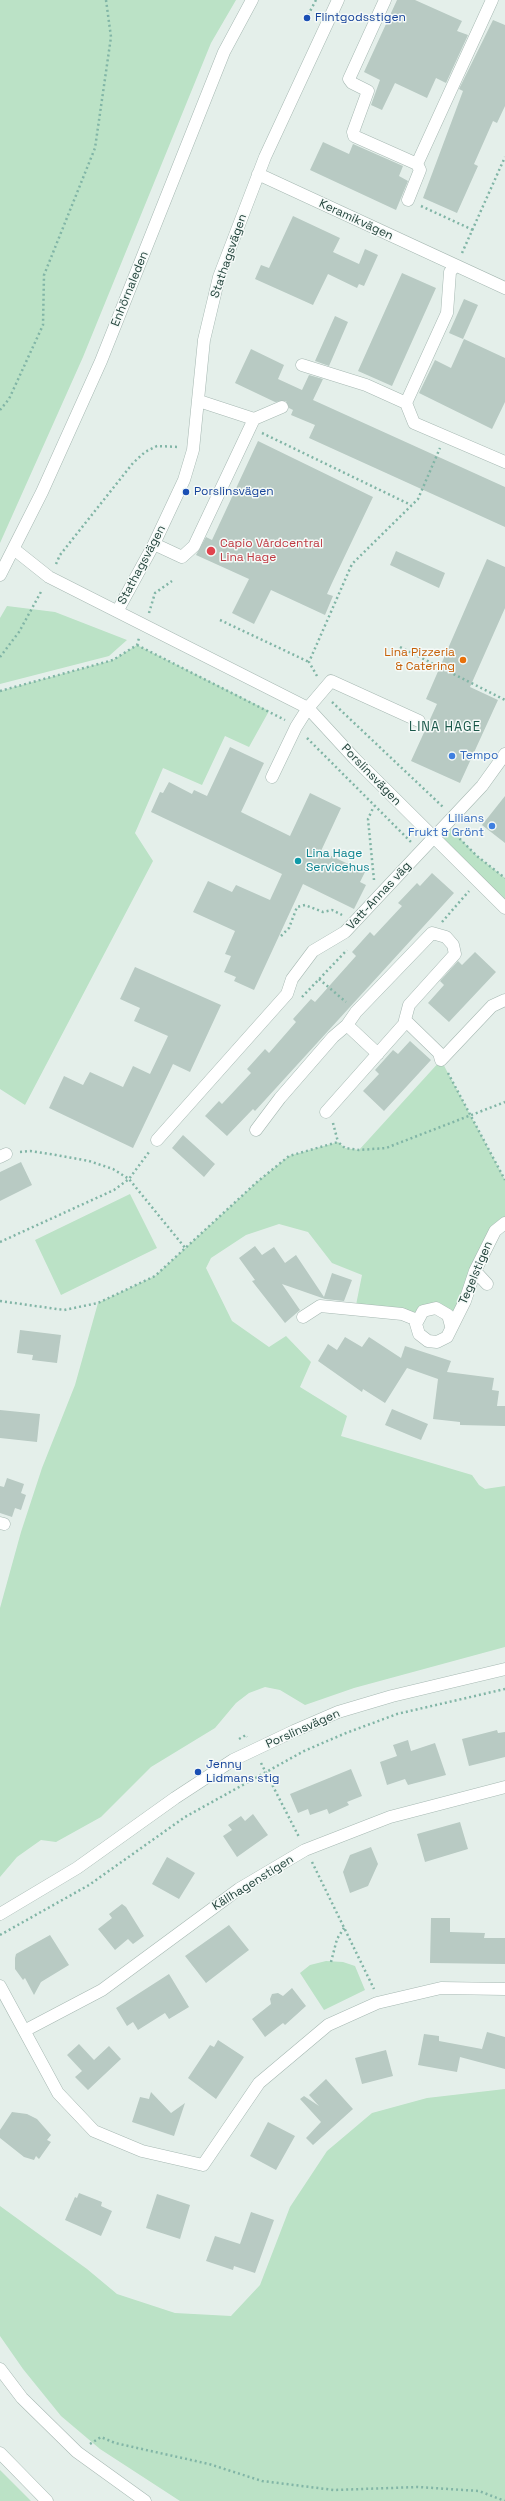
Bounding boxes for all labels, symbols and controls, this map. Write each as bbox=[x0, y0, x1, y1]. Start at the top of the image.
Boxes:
place label: Flintgodsstigen bbox=[315, 11, 406, 25]
marker: Flintgodsstigen bbox=[302, 13, 312, 23]
street label: Keramikvägen bbox=[317, 197, 395, 243]
street label: Stathagsvägen bbox=[208, 212, 250, 300]
street label: Enhörnaleden bbox=[108, 249, 152, 329]
place label: Porslinsvägen bbox=[194, 485, 274, 499]
marker: Porslinsvägen bbox=[181, 487, 191, 497]
street label: Stathagsvägen bbox=[115, 523, 169, 607]
place label: Capio Vårdcentral Lina Hage bbox=[220, 537, 323, 565]
marker: Capio Vårdcentral Lina Hage bbox=[205, 545, 217, 557]
place label: Lina Pizzeria & Catering bbox=[384, 646, 455, 674]
marker: Lina Pizzeria & Catering bbox=[458, 655, 468, 665]
district label: LINA HAGE bbox=[409, 719, 481, 735]
street label: Porslinsvägen bbox=[338, 741, 404, 809]
place label: Tempo bbox=[460, 749, 498, 763]
marker: Tempo bbox=[447, 751, 457, 761]
place label: Lilians Frukt & Grönt bbox=[408, 812, 484, 840]
marker: Lilians Frukt & Grönt bbox=[487, 821, 497, 831]
place label: Lina Hage Servicehus bbox=[306, 847, 370, 875]
marker: Lina Hage Servicehus bbox=[293, 856, 303, 866]
street label: Vatt-Annas väg bbox=[344, 859, 414, 933]
street label: Tegelstigen bbox=[456, 1239, 496, 1307]
street label: Porslinsvägen bbox=[264, 1706, 342, 1752]
place label: Jenny Lidmans stig bbox=[206, 1758, 280, 1786]
marker: Jenny Lidmans stig bbox=[193, 1767, 203, 1777]
street label: Källhagenstigen bbox=[210, 1852, 296, 1914]

